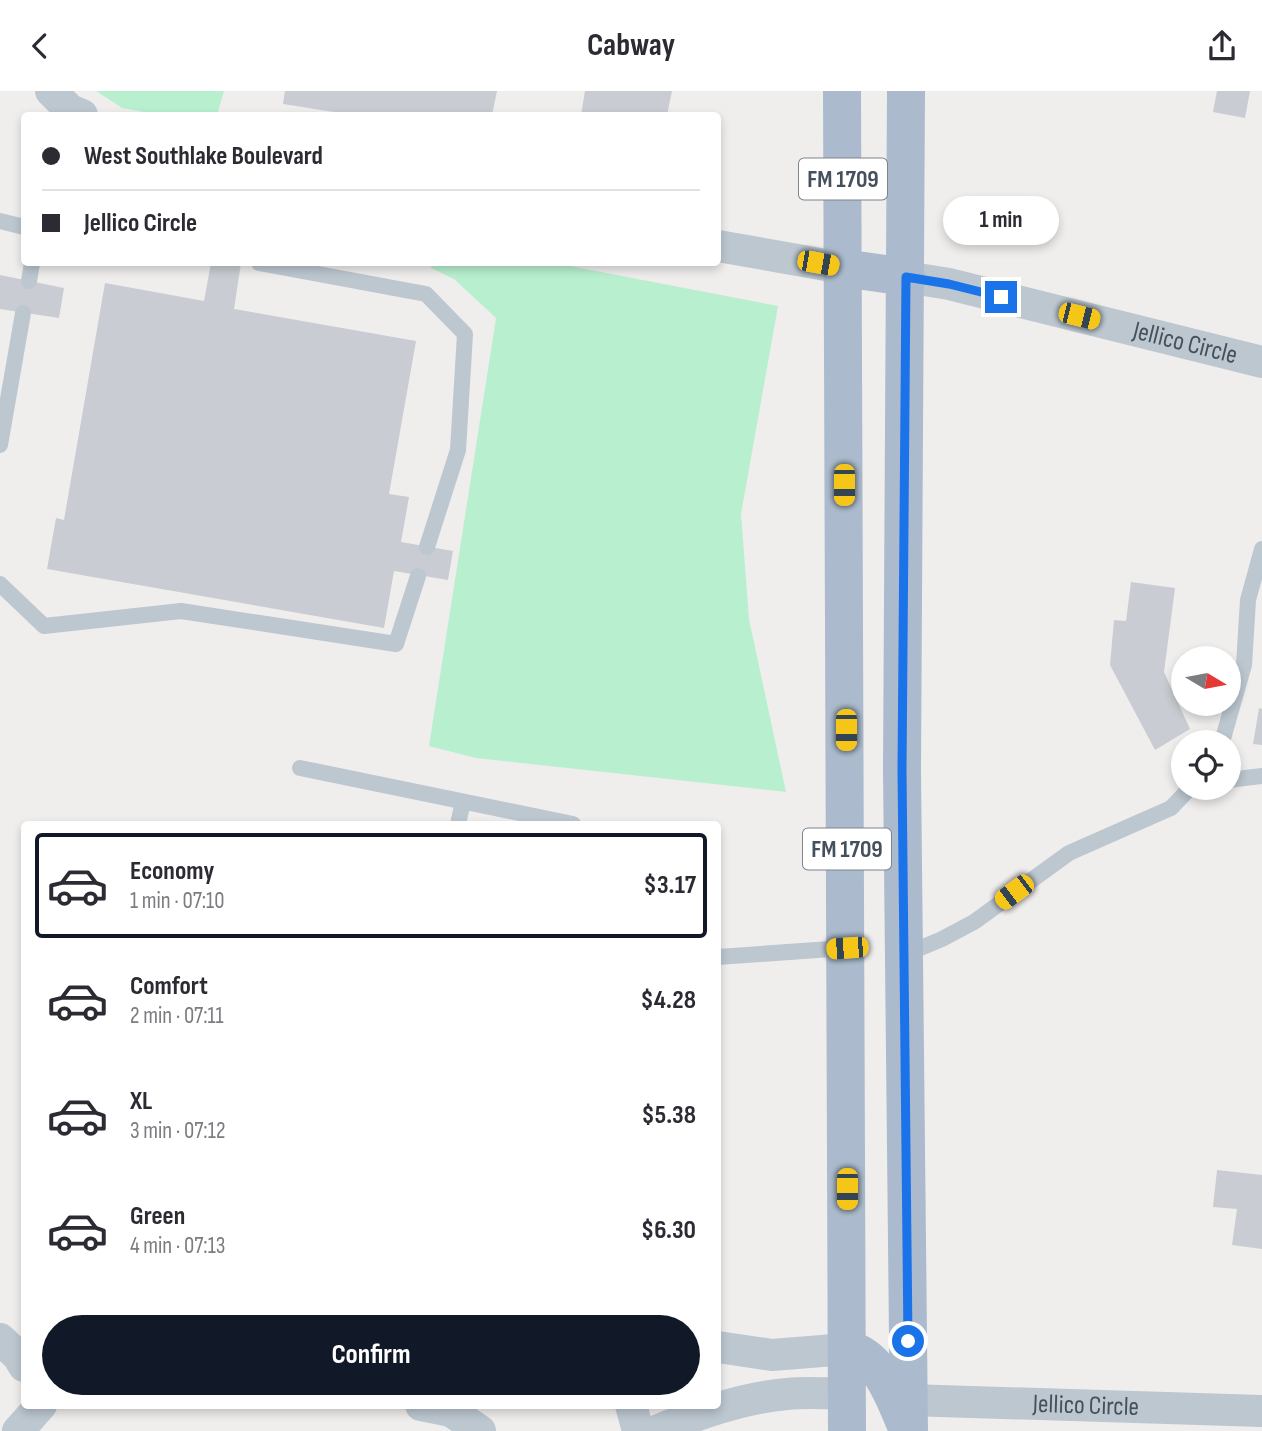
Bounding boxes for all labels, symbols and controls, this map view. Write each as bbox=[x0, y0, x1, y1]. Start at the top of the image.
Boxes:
text: Cabway bbox=[587, 26, 675, 65]
icon: back bbox=[21, 27, 59, 65]
icon: share bbox=[1203, 27, 1241, 65]
text: West Southlake Boulevard bbox=[84, 141, 323, 172]
road number: FM 1709 bbox=[799, 159, 887, 199]
callout: 1 min bbox=[943, 195, 1059, 245]
text: 1 min bbox=[980, 206, 1022, 234]
text: Jellico Circle bbox=[84, 208, 197, 239]
car bbox=[796, 249, 841, 277]
route end bbox=[985, 281, 1017, 313]
car bbox=[1057, 301, 1102, 331]
street label: Jellico Circle bbox=[1129, 315, 1241, 371]
car bbox=[834, 464, 855, 506]
north arrow bbox=[1171, 646, 1241, 716]
map controls bbox=[1171, 646, 1241, 800]
car bbox=[836, 709, 857, 751]
button: locate bbox=[1171, 730, 1241, 800]
road number: FM 1709 bbox=[803, 829, 891, 869]
icon: car bbox=[46, 854, 109, 917]
text: Economy bbox=[130, 856, 214, 887]
text: $3.17 bbox=[644, 870, 696, 901]
car bbox=[991, 871, 1038, 913]
text: 1 min · 07:10 bbox=[130, 887, 224, 915]
car bbox=[826, 936, 869, 960]
icon: car bbox=[46, 969, 109, 1032]
text: Comfort bbox=[130, 971, 208, 1002]
text: $4.28 bbox=[640, 985, 696, 1016]
text: 2 min · 07:11 bbox=[130, 1002, 224, 1030]
icon: car bbox=[46, 1084, 109, 1147]
text: XL bbox=[130, 1086, 152, 1117]
text: $5.38 bbox=[641, 1100, 696, 1131]
text: 3 min · 07:12 bbox=[130, 1117, 225, 1145]
car bbox=[837, 1168, 858, 1210]
icon: car bbox=[46, 1199, 109, 1262]
text: Green bbox=[130, 1201, 185, 1232]
text: $6.30 bbox=[641, 1215, 696, 1246]
text: 4 min · 07:13 bbox=[130, 1232, 225, 1260]
button: Confirm bbox=[42, 1315, 700, 1395]
route start bbox=[892, 1325, 924, 1357]
street label: Jellico Circle bbox=[1031, 1388, 1140, 1423]

